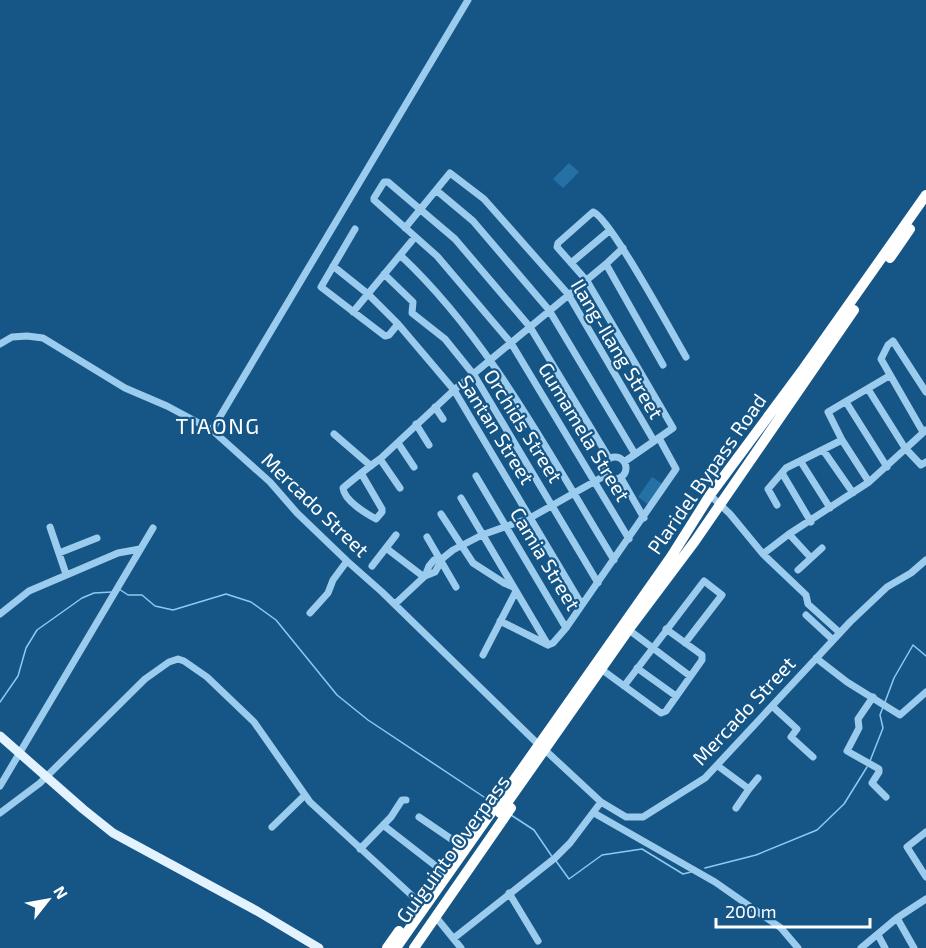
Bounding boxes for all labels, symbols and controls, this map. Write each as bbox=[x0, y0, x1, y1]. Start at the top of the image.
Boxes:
street label: Ilang-Ilang Street bbox=[567, 274, 669, 423]
street label: Gumamela Street bbox=[534, 358, 636, 506]
street label: Orchids Street bbox=[479, 364, 568, 487]
street label: Santan Street bbox=[454, 370, 540, 489]
street label: Plaridel Bypass Road bbox=[642, 389, 771, 558]
district label: TIAONG bbox=[175, 412, 261, 438]
street label: Mercado Street bbox=[257, 447, 375, 562]
street label: Camia Street bbox=[506, 503, 586, 615]
street label: Mercado Street bbox=[687, 651, 800, 770]
street label: Guiguinto Overpass bbox=[390, 770, 514, 927]
north arrow bbox=[18, 870, 78, 930]
text: N bbox=[50, 882, 72, 902]
scale bar bbox=[716, 891, 870, 929]
text: 200 m bbox=[725, 900, 777, 922]

